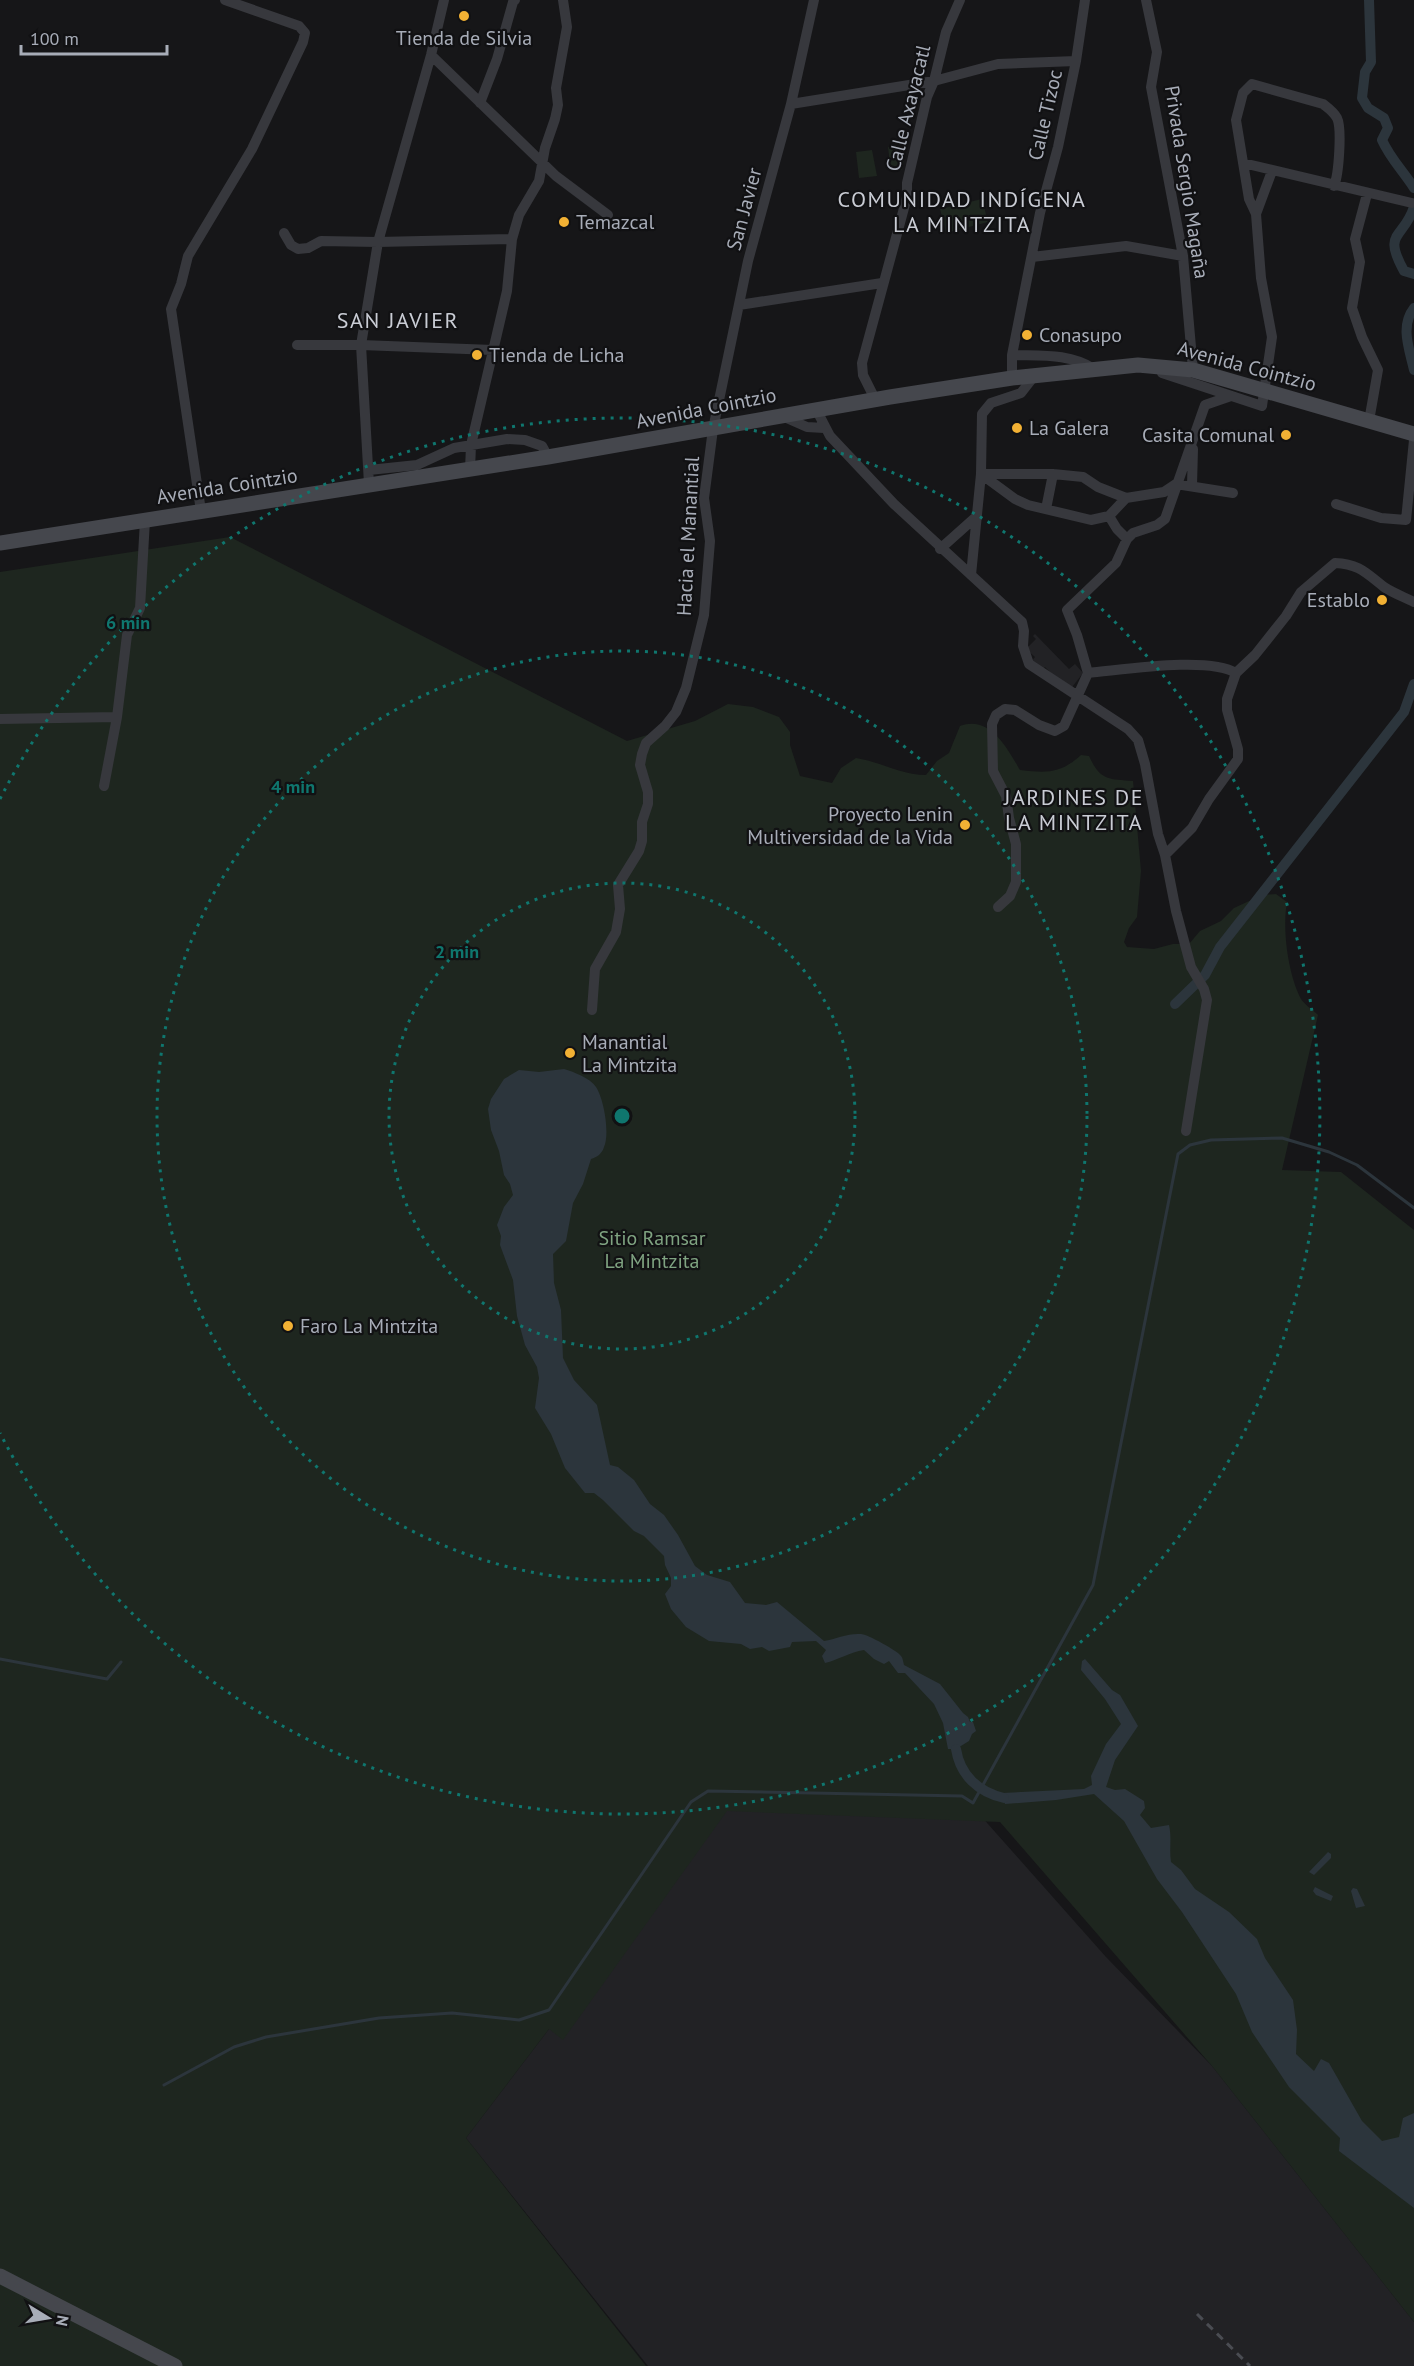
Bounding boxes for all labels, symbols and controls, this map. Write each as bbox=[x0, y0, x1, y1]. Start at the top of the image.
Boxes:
marker: Tienda de Silvia bbox=[457, 9, 471, 23]
scale bar bbox=[21, 18, 166, 56]
place label: Tienda de Silvia bbox=[396, 25, 532, 51]
text: 100 m bbox=[30, 27, 79, 50]
street label: Calle Axayacatl bbox=[880, 42, 936, 174]
street label: Calle Tizoc bbox=[1022, 67, 1068, 163]
street label: Privada Sergio Magaña bbox=[1159, 84, 1215, 280]
street label: San Javier bbox=[721, 165, 768, 253]
district label: COMUNIDAD INDÍGENA LA MINTZITA bbox=[838, 185, 1086, 238]
place label: Temazcal bbox=[576, 209, 654, 235]
marker: Temazcal bbox=[557, 215, 571, 229]
district label: SAN JAVIER bbox=[337, 306, 459, 334]
place label: Conasupo bbox=[1039, 322, 1122, 348]
marker: Conasupo bbox=[1020, 328, 1034, 342]
street label: Avenida Cointzio bbox=[1175, 335, 1319, 397]
place label: Tienda de Licha bbox=[489, 342, 624, 368]
marker: Tienda de Licha bbox=[470, 348, 484, 362]
street label: Avenida Cointzio bbox=[634, 382, 778, 434]
place label: La Galera bbox=[1029, 415, 1109, 441]
marker: La Galera bbox=[1010, 421, 1024, 435]
place label: Casita Comunal bbox=[1142, 422, 1274, 448]
marker: Casita Comunal bbox=[1279, 428, 1293, 442]
street label: Hacia el Manantial bbox=[671, 455, 705, 616]
street label: Avenida Cointzio bbox=[155, 462, 299, 510]
place label: Establo bbox=[1307, 587, 1370, 613]
marker: Establo bbox=[1375, 593, 1389, 607]
text: 6 min bbox=[106, 611, 150, 634]
text: 4 min bbox=[271, 775, 315, 798]
district label: JARDINES DE LA MINTZITA bbox=[1003, 783, 1144, 836]
place label: Proyecto Lenin Multiversidad de la Vida bbox=[747, 801, 953, 850]
marker: Proyecto Lenin Multiversidad de la Vida bbox=[958, 818, 972, 832]
text: 2 min bbox=[435, 940, 479, 963]
place label: Manantial La Mintzita bbox=[582, 1029, 677, 1078]
marker: Manantial La Mintzita bbox=[563, 1046, 577, 1060]
centre of rings bbox=[612, 1106, 632, 1126]
park label: Sitio Ramsar La Mintzita bbox=[598, 1225, 706, 1274]
place label: Faro La Mintzita bbox=[300, 1313, 438, 1339]
marker: Faro La Mintzita bbox=[281, 1319, 295, 1333]
north arrow bbox=[18, 2288, 78, 2348]
text: N bbox=[52, 2314, 74, 2328]

